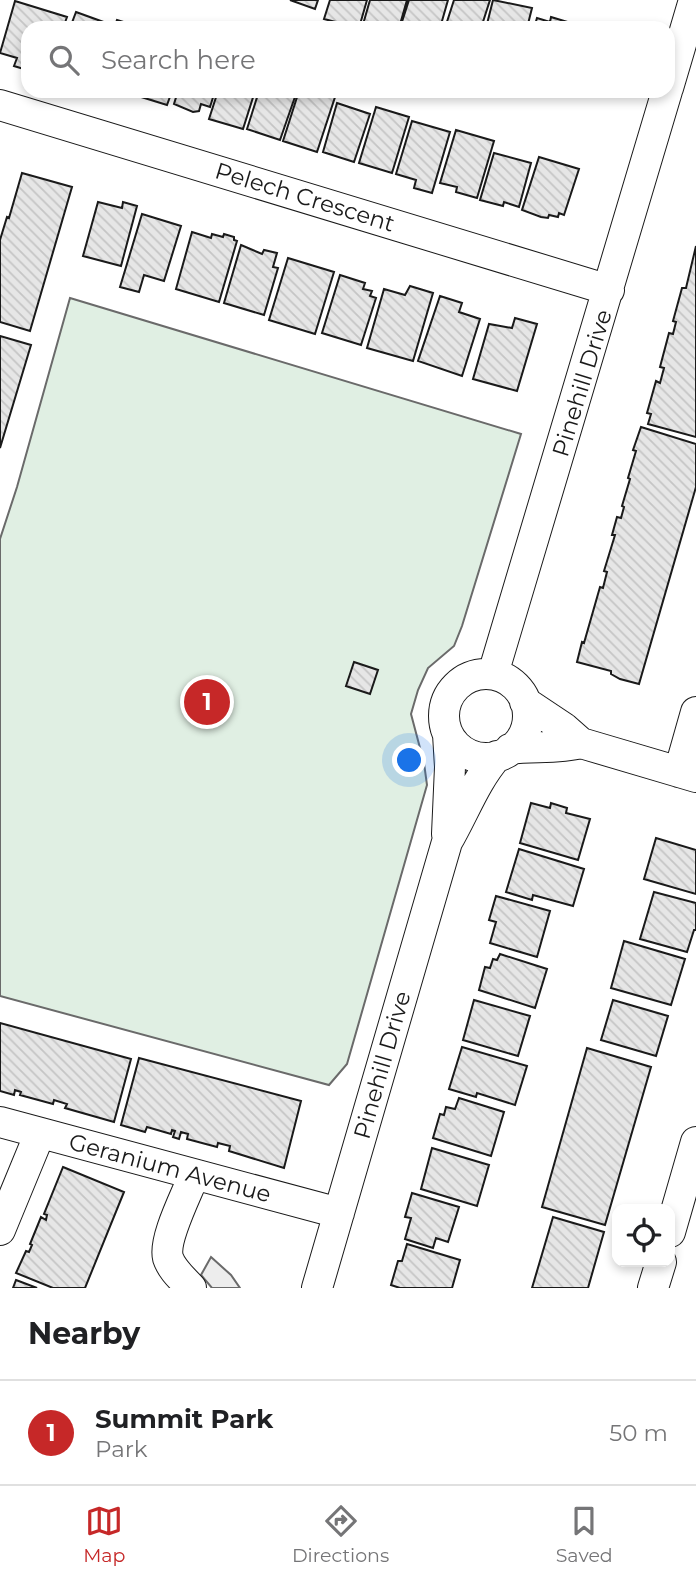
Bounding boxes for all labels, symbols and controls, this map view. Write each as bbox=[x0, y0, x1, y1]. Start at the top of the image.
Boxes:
search box bbox=[21, 21, 675, 98]
icon: search bbox=[45, 41, 83, 79]
text: Search here bbox=[101, 44, 256, 76]
street label: Pelech Crescent bbox=[212, 156, 398, 238]
street label: Pinehill Drive bbox=[546, 306, 618, 460]
pin: 1 bbox=[184, 676, 230, 728]
your location bbox=[392, 743, 426, 777]
street label: Pinehill Drive bbox=[348, 988, 416, 1142]
street label: Geranium Avenue bbox=[66, 1128, 274, 1208]
map controls bbox=[612, 1204, 675, 1267]
button: locate bbox=[612, 1204, 675, 1267]
text: Nearby bbox=[28, 1315, 140, 1352]
text: Summit Park bbox=[95, 1403, 273, 1435]
text: 1 bbox=[46, 1419, 56, 1447]
text: 50 m bbox=[609, 1419, 668, 1447]
text: Park bbox=[95, 1435, 148, 1463]
tab: Map bbox=[83, 1502, 125, 1567]
tab: Directions bbox=[292, 1502, 389, 1567]
tab: Saved bbox=[556, 1502, 613, 1567]

